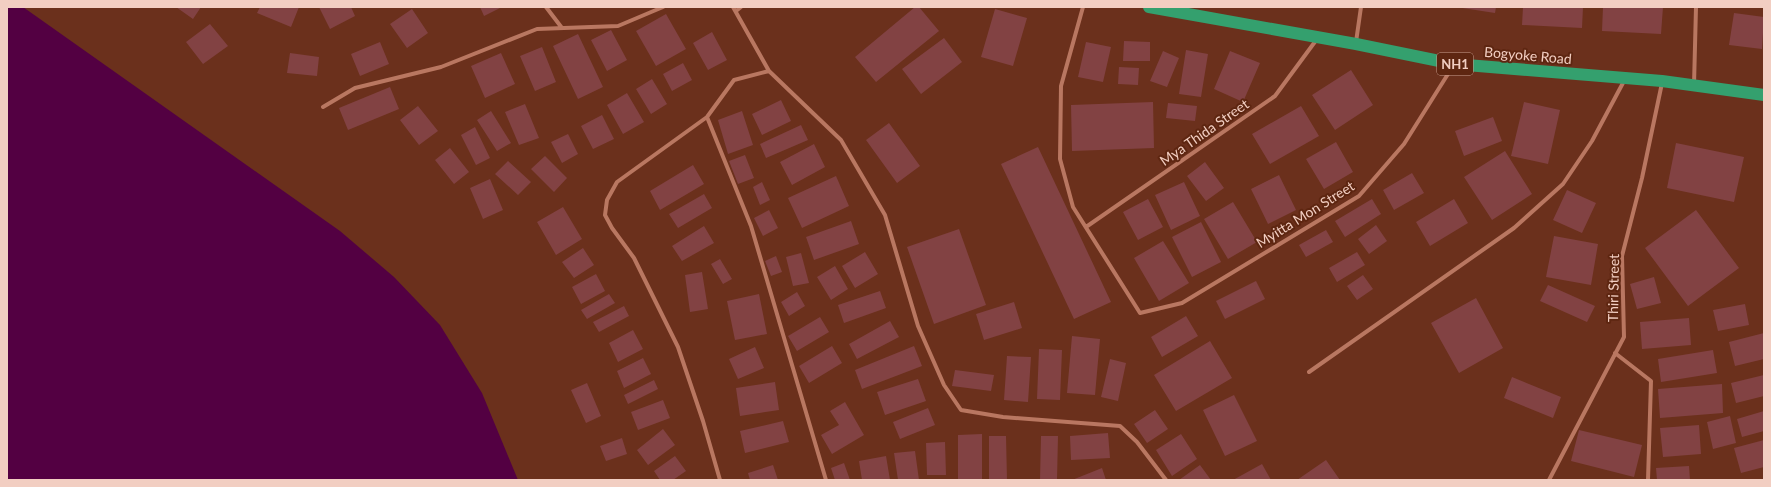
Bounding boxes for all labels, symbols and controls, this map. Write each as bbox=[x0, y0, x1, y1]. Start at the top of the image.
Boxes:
street label: Bogyoke Road bbox=[1484, 43, 1572, 67]
road number: NH1 bbox=[1437, 53, 1473, 75]
street label: Mya Thida Street bbox=[1156, 95, 1252, 169]
street label: Myitta Mon Street bbox=[1253, 177, 1357, 251]
street label: Thiri Street bbox=[1604, 254, 1622, 322]

